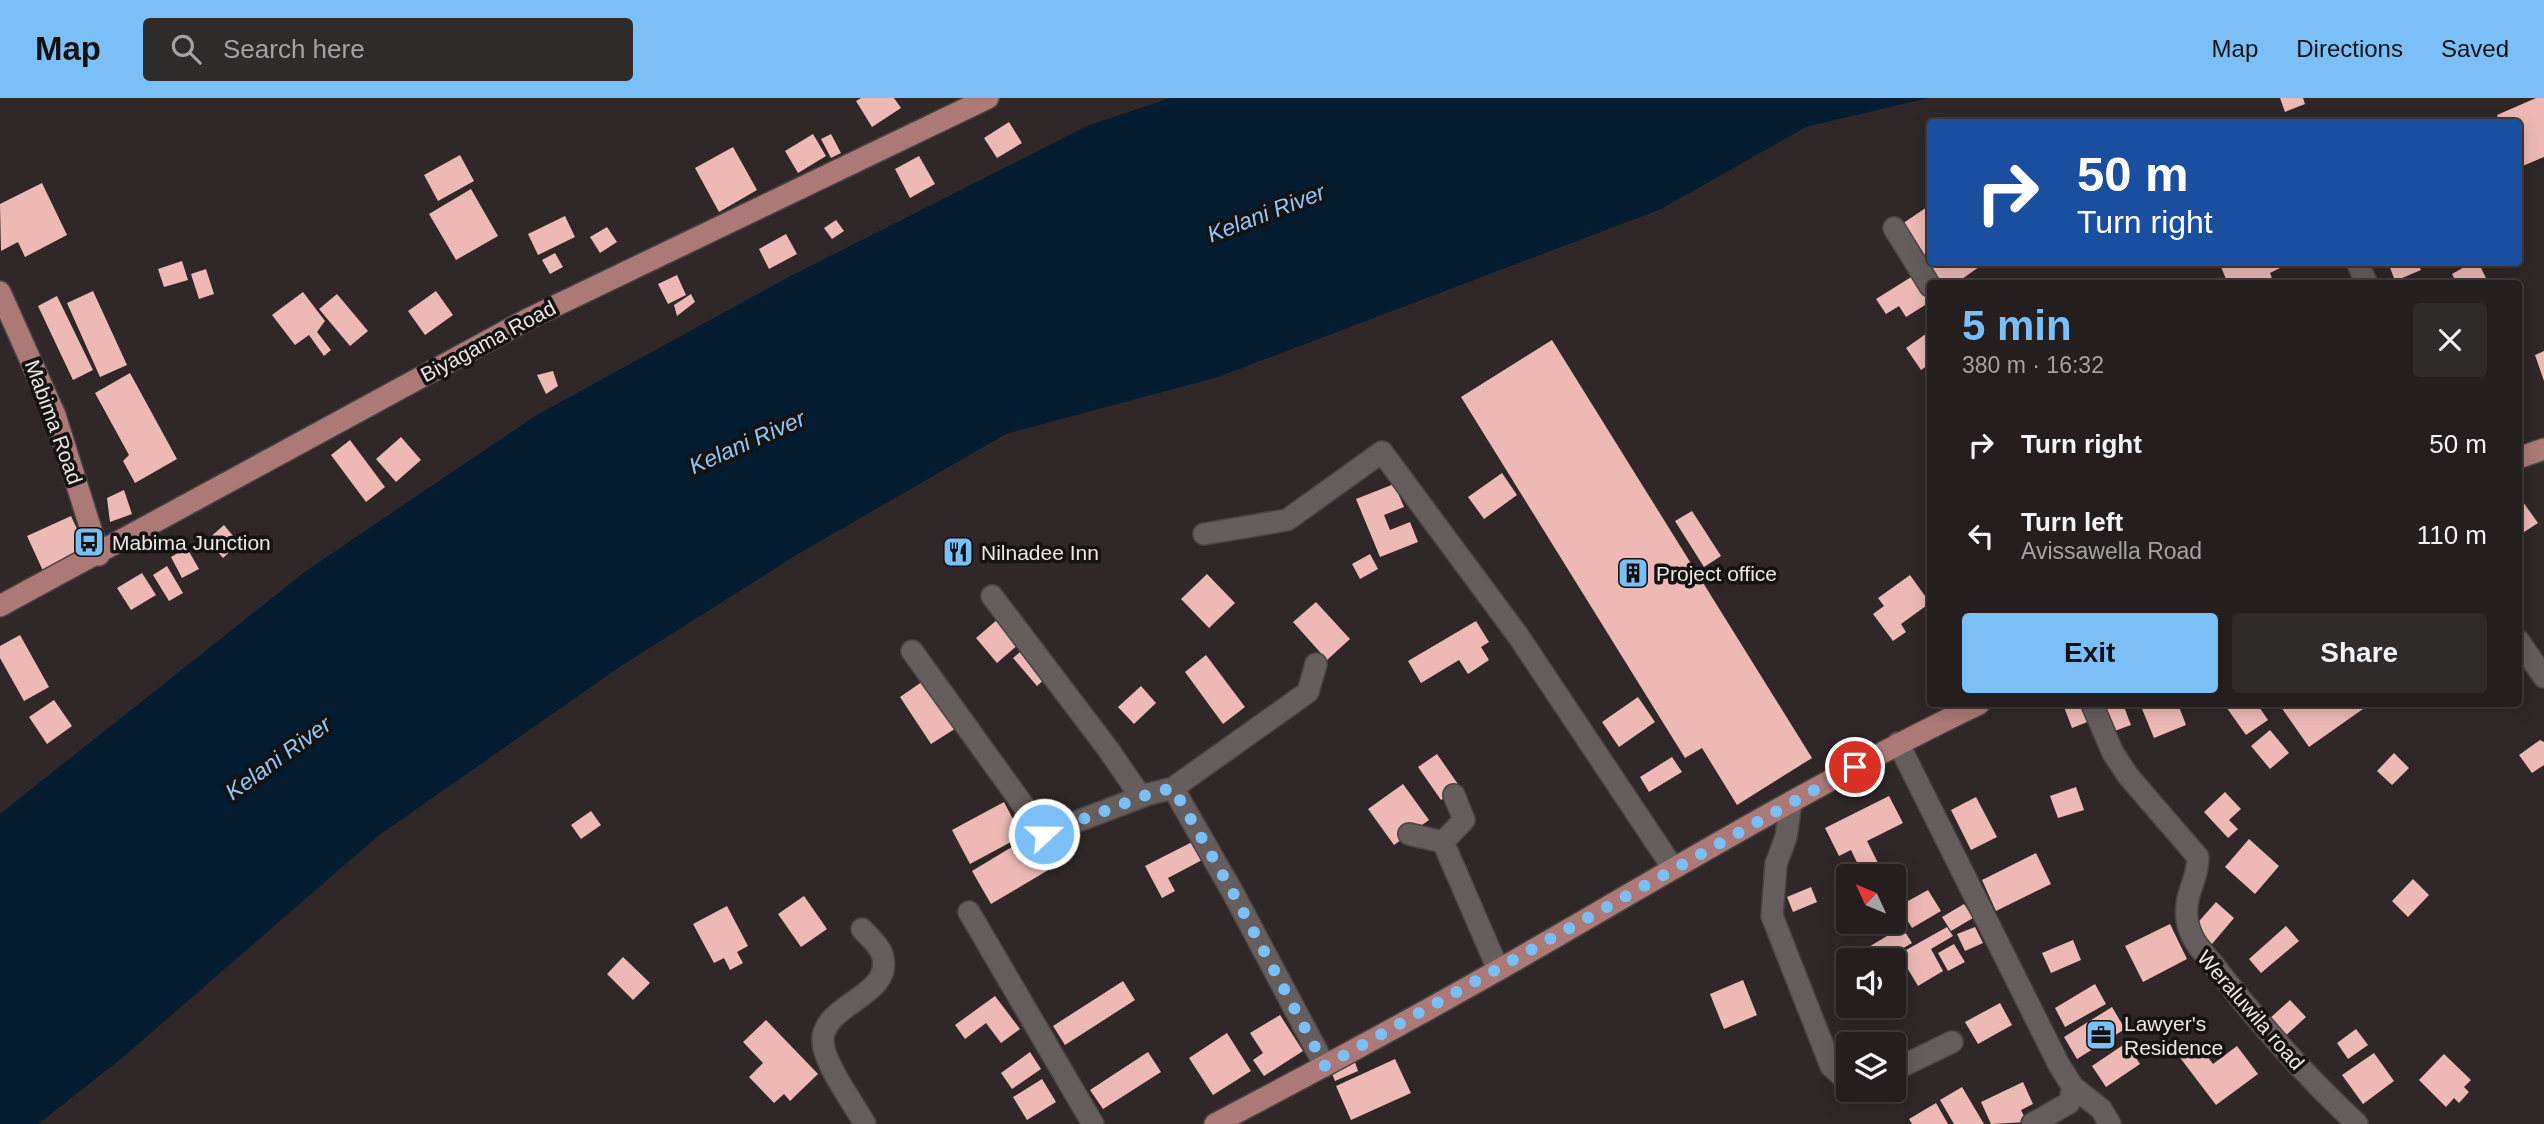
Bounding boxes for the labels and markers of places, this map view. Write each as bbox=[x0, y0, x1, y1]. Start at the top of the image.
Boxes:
bus stop icon: Mabima Junction bbox=[72, 525, 106, 559]
place label: Mabima Junction bbox=[112, 531, 271, 554]
restaurant icon: Nilnadee Inn bbox=[941, 535, 975, 569]
place label: Nilnadee Inn bbox=[981, 541, 1099, 564]
building icon: Project office bbox=[1616, 556, 1650, 590]
place label: Project office bbox=[1656, 562, 1777, 585]
pin bbox=[1825, 737, 1885, 797]
place label: Lawyer's Residence bbox=[2124, 1012, 2223, 1059]
office icon: Lawyer's Residence bbox=[2084, 1018, 2118, 1052]

